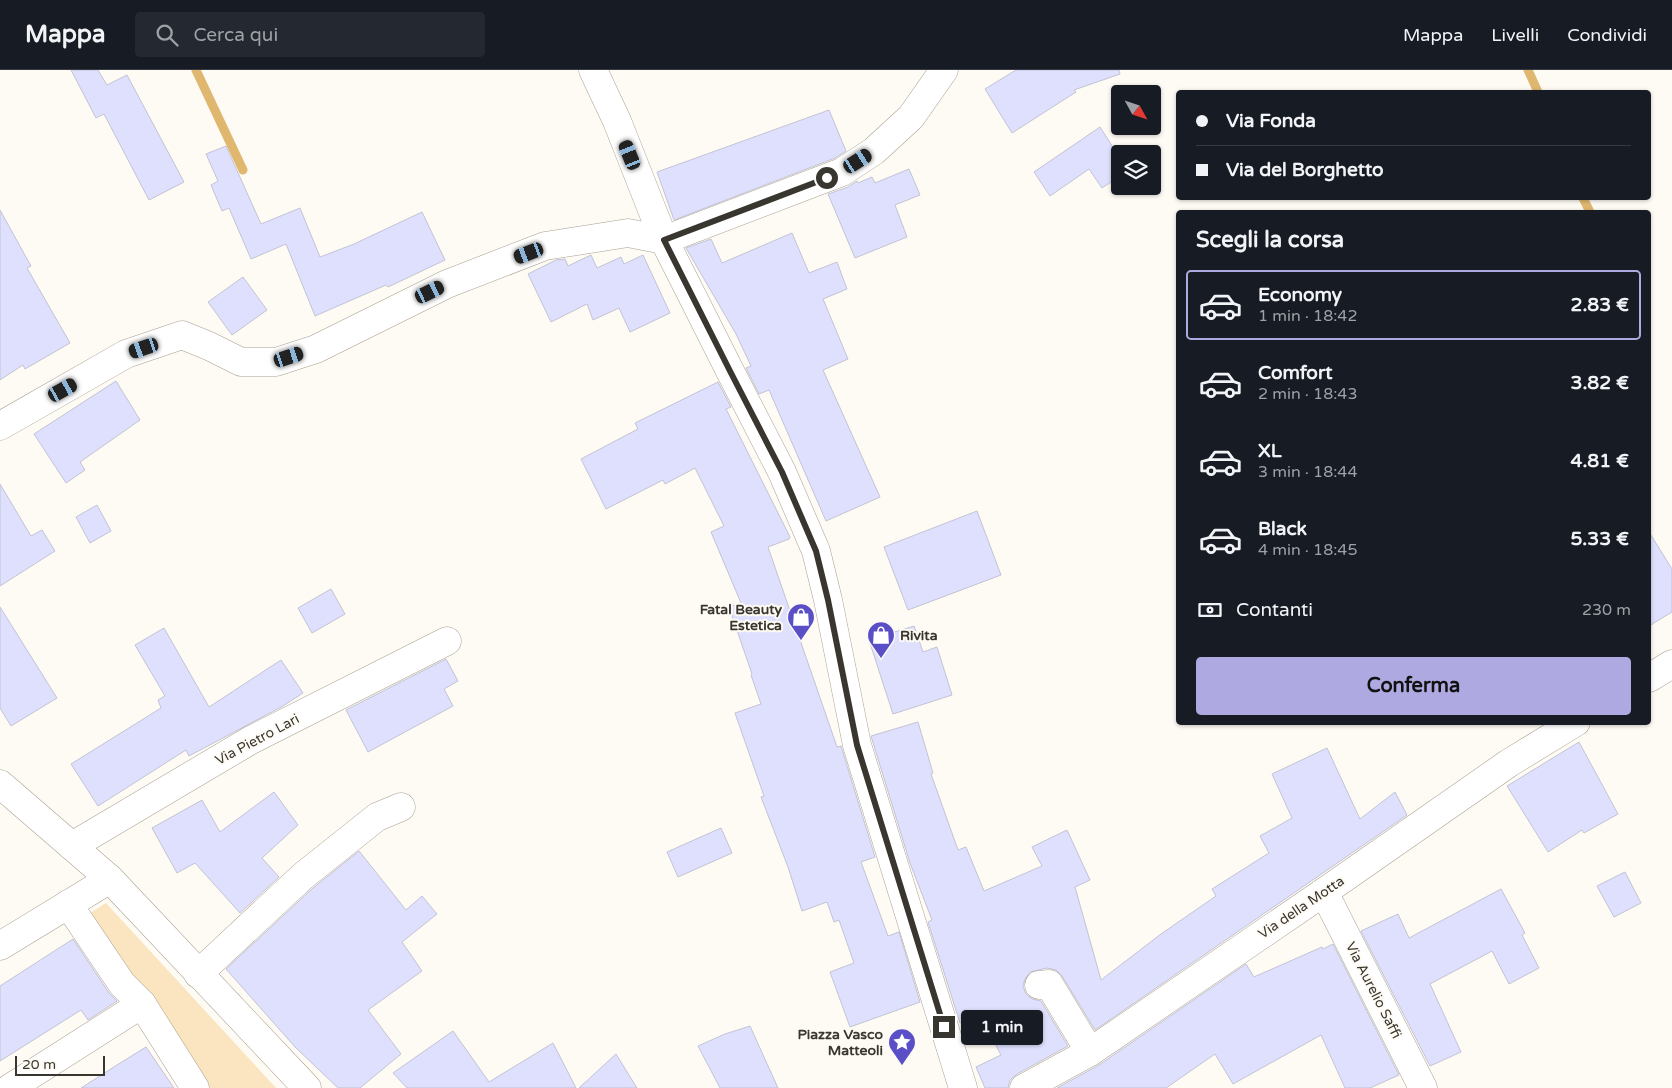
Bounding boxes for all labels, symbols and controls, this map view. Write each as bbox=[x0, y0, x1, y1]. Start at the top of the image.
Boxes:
search box bbox=[135, 12, 485, 57]
text: Mappa bbox=[25, 20, 105, 49]
icon: search bbox=[153, 21, 181, 49]
text: Cerca qui bbox=[193, 24, 278, 46]
text: Mappa bbox=[1403, 24, 1463, 46]
text: Livelli bbox=[1491, 24, 1539, 46]
text: Condividi bbox=[1567, 24, 1647, 46]
north arrow bbox=[1111, 85, 1161, 135]
map controls bbox=[1111, 85, 1161, 195]
text: Via Fonda bbox=[1226, 110, 1316, 132]
car bbox=[617, 138, 642, 172]
button: layers bbox=[1111, 145, 1161, 195]
car bbox=[841, 147, 874, 175]
text: Via del Borghetto bbox=[1226, 159, 1384, 181]
route start bbox=[816, 167, 838, 189]
text: Scegli la corsa bbox=[1196, 227, 1344, 253]
car bbox=[512, 241, 545, 265]
car bbox=[413, 279, 446, 305]
icon: car bbox=[1198, 283, 1243, 328]
text: Economy bbox=[1258, 284, 1342, 306]
text: 2.83 € bbox=[1570, 294, 1629, 316]
text: 1 min · 18:42 bbox=[1258, 306, 1357, 326]
car bbox=[127, 336, 160, 360]
car bbox=[272, 345, 305, 369]
icon: car bbox=[1198, 361, 1243, 406]
text: Comfort bbox=[1258, 362, 1332, 384]
text: 3.82 € bbox=[1570, 372, 1629, 394]
car bbox=[46, 376, 79, 404]
text: 2 min · 18:43 bbox=[1258, 384, 1357, 404]
icon: car bbox=[1198, 439, 1243, 484]
text: XL bbox=[1258, 440, 1282, 462]
text: 4.81 € bbox=[1570, 450, 1629, 472]
text: 3 min · 18:44 bbox=[1258, 462, 1357, 482]
icon: car bbox=[1198, 517, 1243, 562]
text: Black bbox=[1258, 518, 1307, 540]
text: 5.33 € bbox=[1571, 528, 1629, 550]
text: 4 min · 18:45 bbox=[1258, 540, 1357, 560]
icon: cash bbox=[1196, 596, 1224, 624]
text: Contanti bbox=[1236, 599, 1313, 621]
text: 230 m bbox=[1582, 600, 1631, 620]
place label: Fatal Beauty Estetica bbox=[700, 601, 782, 634]
shop icon: Fatal Beauty Estetica bbox=[786, 602, 816, 641]
shop icon: Rivita bbox=[866, 620, 896, 659]
place label: Rivita bbox=[900, 627, 938, 644]
button: Conferma bbox=[1196, 657, 1631, 715]
street label: Via Pietro Lari bbox=[212, 710, 302, 769]
street label: Via della Motta bbox=[1255, 872, 1348, 942]
street label: Via Aurelio Saffi bbox=[1342, 939, 1405, 1041]
callout: 1 min bbox=[962, 1010, 1044, 1044]
route end bbox=[933, 1016, 955, 1038]
text: 1 min bbox=[981, 1017, 1023, 1037]
place label: Piazza Vasco Matteoli bbox=[797, 1026, 883, 1059]
place icon: Piazza Vasco Matteoli bbox=[887, 1027, 917, 1066]
scale bar bbox=[15, 1053, 105, 1076]
text: 20 m bbox=[22, 1056, 56, 1073]

